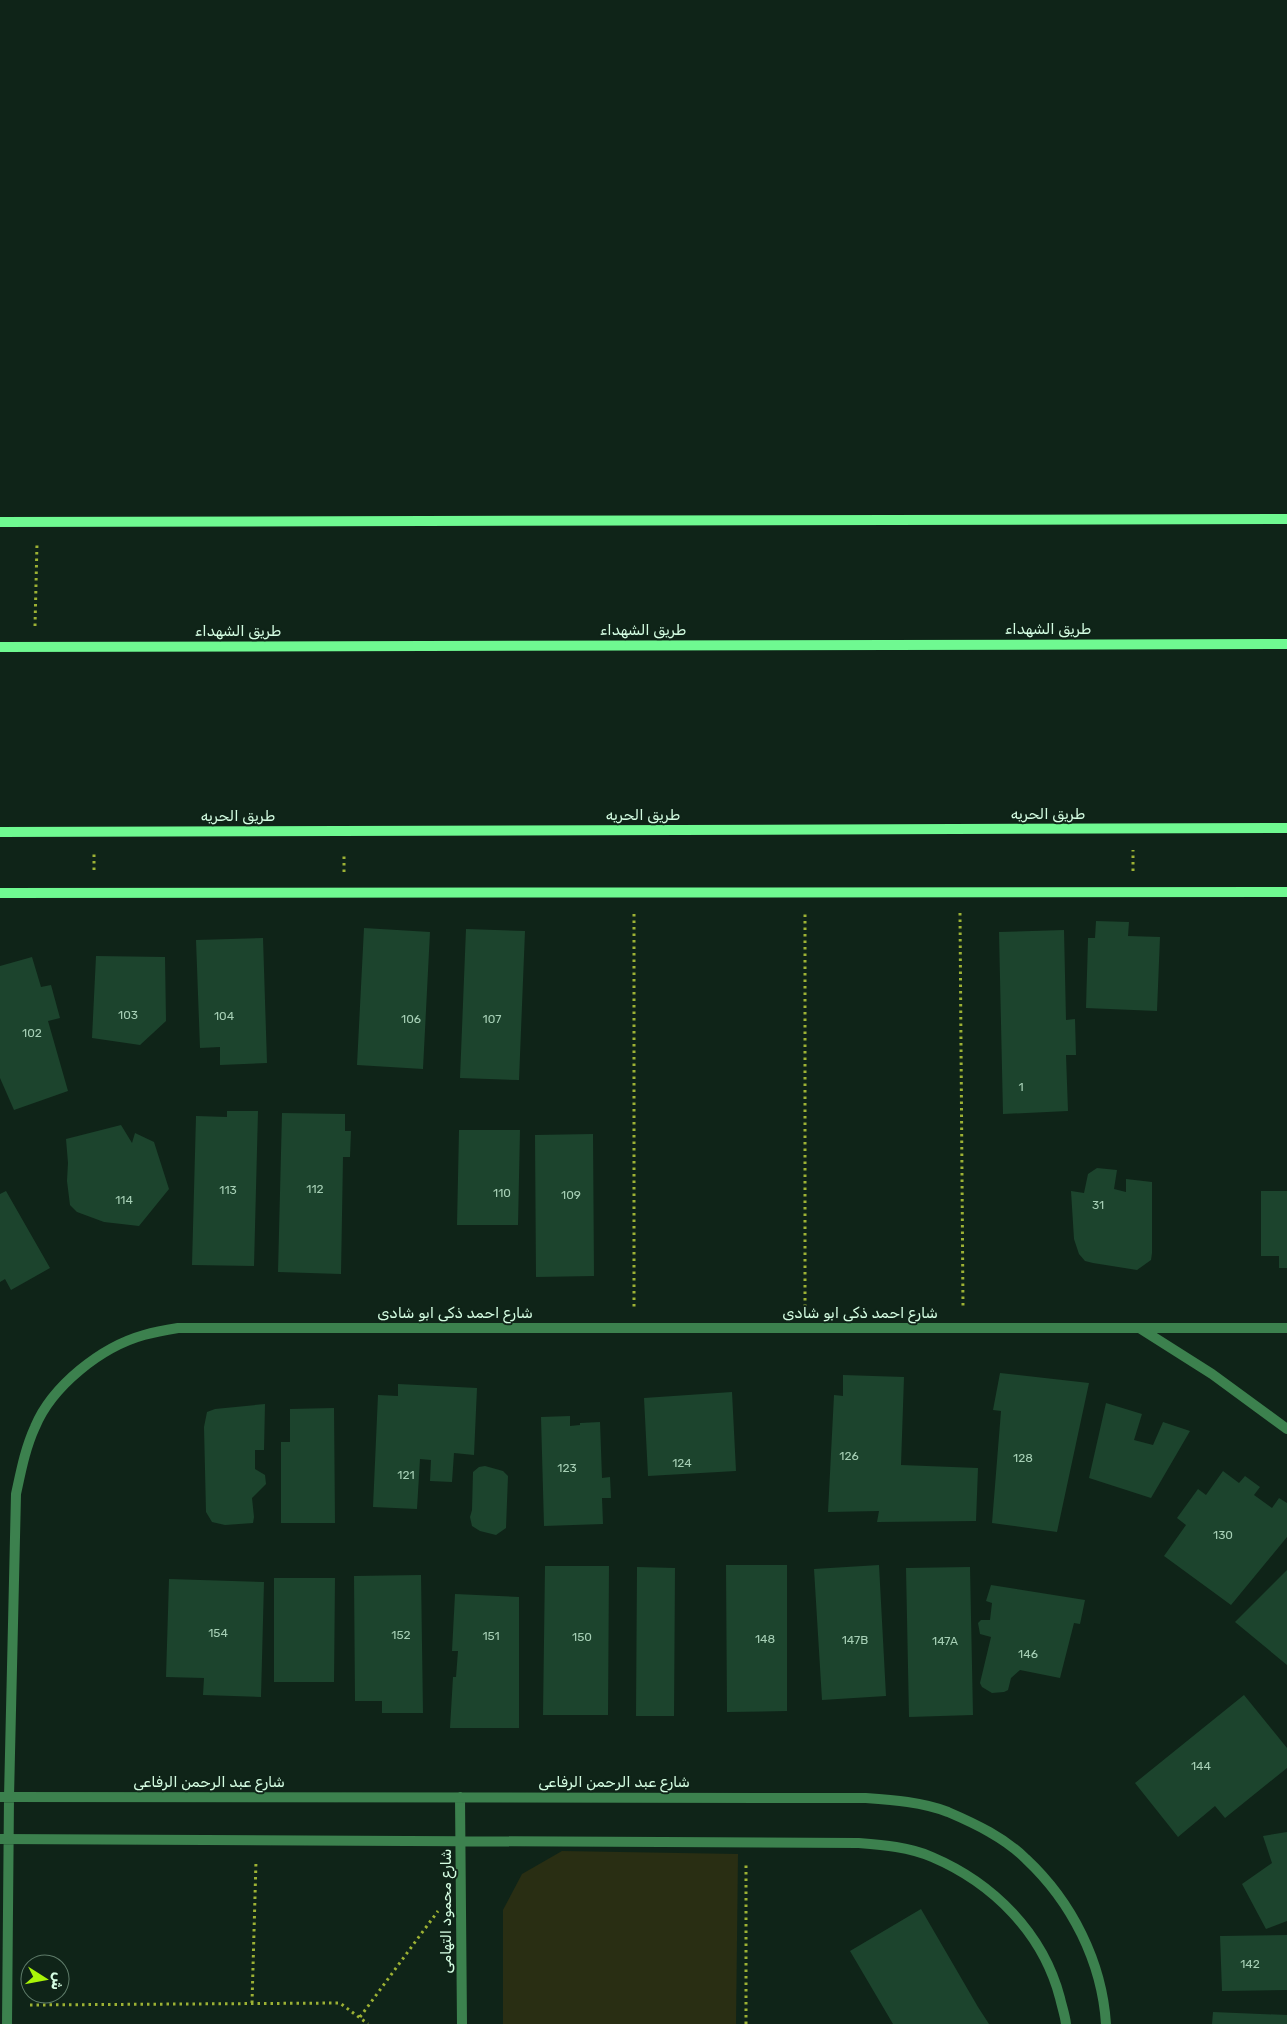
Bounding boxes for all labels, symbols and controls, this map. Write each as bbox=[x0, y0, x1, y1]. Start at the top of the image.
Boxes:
street label: طريق الشهداء bbox=[1005, 620, 1091, 638]
street label: طريق الشهداء bbox=[600, 621, 686, 639]
street label: طريق الشهداء bbox=[195, 622, 281, 640]
street label: طريق الحريه bbox=[1011, 805, 1085, 823]
street label: طريق الحريه bbox=[606, 806, 680, 824]
street label: طريق الحريه bbox=[201, 807, 275, 825]
house number: 103 bbox=[118, 1008, 138, 1022]
house number: 104 bbox=[214, 1009, 235, 1023]
house number: 106 bbox=[401, 1012, 421, 1026]
house number: 107 bbox=[483, 1012, 501, 1026]
house number: 102 bbox=[22, 1026, 42, 1040]
house number: 1 bbox=[1018, 1080, 1024, 1094]
house number: 112 bbox=[306, 1182, 324, 1196]
house number: 113 bbox=[219, 1183, 237, 1197]
house number: 110 bbox=[493, 1186, 511, 1200]
house number: 109 bbox=[561, 1188, 581, 1202]
house number: 114 bbox=[115, 1193, 133, 1207]
house number: 31 bbox=[1092, 1198, 1104, 1212]
street label: شارع احمد ذكى ابو شادى bbox=[377, 1304, 533, 1324]
street label: شارع احمد ذكى ابو شادى bbox=[782, 1304, 938, 1324]
house number: 126 bbox=[839, 1449, 859, 1463]
house number: 128 bbox=[1013, 1451, 1033, 1465]
house number: 124 bbox=[672, 1456, 692, 1470]
house number: 123 bbox=[557, 1461, 577, 1475]
house number: 121 bbox=[397, 1468, 415, 1482]
house number: 130 bbox=[1213, 1528, 1233, 1542]
house number: 154 bbox=[208, 1626, 228, 1640]
house number: 152 bbox=[391, 1628, 411, 1642]
house number: 151 bbox=[482, 1629, 500, 1643]
house number: 150 bbox=[572, 1630, 592, 1644]
house number: 148 bbox=[755, 1632, 775, 1646]
house number: 147B bbox=[842, 1633, 868, 1647]
house number: 147A bbox=[932, 1634, 958, 1648]
house number: 146 bbox=[1018, 1647, 1038, 1661]
house number: 144 bbox=[1191, 1759, 1212, 1773]
street label: شارع عبد الرحمن الرفاعى bbox=[133, 1773, 285, 1793]
street label: شارع عبد الرحمن الرفاعى bbox=[538, 1773, 690, 1793]
street label: شارع محمود التهامى bbox=[437, 1849, 457, 1973]
north arrow bbox=[20, 1954, 70, 2004]
house number: 142 bbox=[1240, 1957, 1260, 1971]
text: ش bbox=[47, 1971, 67, 1992]

